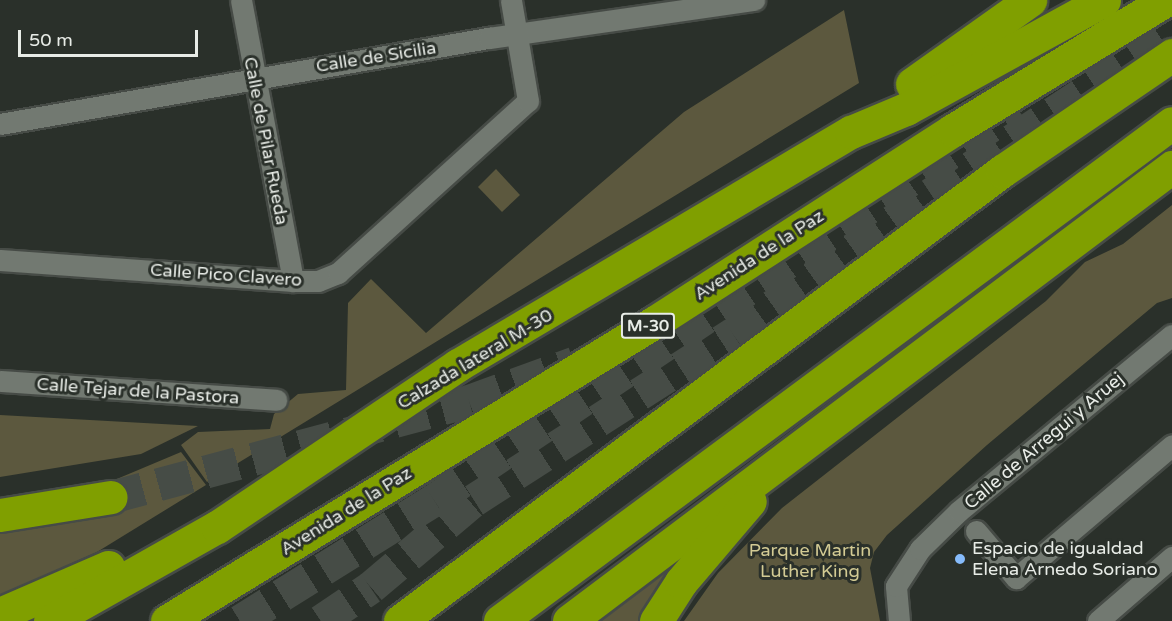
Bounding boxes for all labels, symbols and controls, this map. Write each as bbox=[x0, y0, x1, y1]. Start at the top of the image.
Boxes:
scale bar bbox=[21, 18, 201, 56]
text: 50 m bbox=[29, 29, 73, 51]
street label: Calle de Sicilia bbox=[314, 37, 438, 77]
street label: Calle de Pilar Rueda bbox=[239, 55, 293, 227]
street label: Avenida de la Paz bbox=[690, 205, 828, 305]
street label: Calle Pico Clavero bbox=[149, 259, 303, 291]
street label: Calzada lateral M-30 bbox=[394, 304, 556, 414]
road number: M-30 bbox=[620, 313, 676, 339]
street label: Calle de Arregui y Aruej bbox=[960, 368, 1128, 514]
street label: Calle Tejar de la Pastora bbox=[36, 373, 240, 409]
street label: Avenida de la Paz bbox=[277, 462, 415, 560]
place label: Espacio de igualdad Elena Arnedo Soriano bbox=[972, 538, 1158, 580]
park label: Parque Martin Luther King bbox=[749, 540, 871, 582]
marker: Espacio de igualdad Elena Arnedo Soriano bbox=[953, 552, 967, 566]

